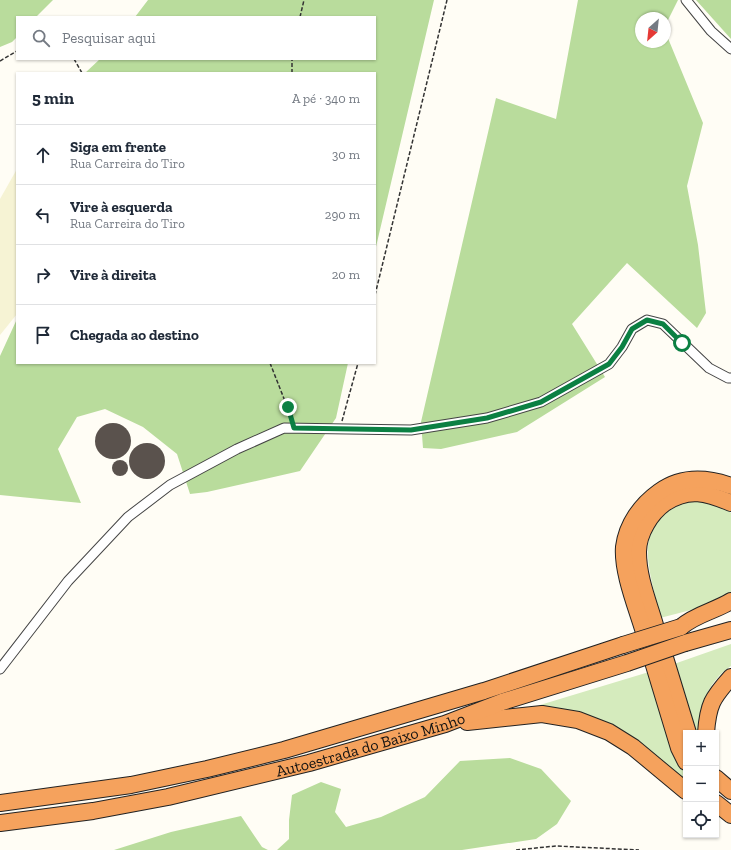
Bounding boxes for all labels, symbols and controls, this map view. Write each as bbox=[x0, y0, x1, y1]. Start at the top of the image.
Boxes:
north arrow bbox=[635, 12, 671, 48]
search box bbox=[16, 16, 376, 60]
icon: search bbox=[30, 27, 52, 49]
text: Pesquisar aqui bbox=[62, 29, 156, 47]
text: 5 min bbox=[32, 88, 74, 108]
text: A pé · 340 m bbox=[292, 91, 360, 106]
text: Siga em frente bbox=[70, 138, 166, 156]
icon: ahead bbox=[32, 144, 54, 166]
text: 30 m bbox=[332, 147, 360, 162]
text: Rua Carreira do Tiro bbox=[70, 156, 185, 171]
text: Vire à esquerda bbox=[70, 198, 173, 216]
icon: left bbox=[32, 204, 54, 226]
text: 290 m bbox=[325, 207, 360, 222]
text: Rua Carreira do Tiro bbox=[70, 216, 185, 231]
icon: right bbox=[32, 264, 54, 286]
text: Vire à direita bbox=[70, 266, 156, 284]
text: 20 m bbox=[332, 267, 360, 282]
icon: arrive bbox=[32, 324, 54, 346]
text: Chegada ao destino bbox=[70, 326, 199, 344]
route start bbox=[673, 334, 691, 352]
route end bbox=[279, 398, 297, 416]
street label: Autoestrada do Baixo Minho bbox=[274, 708, 468, 781]
map controls bbox=[683, 730, 719, 838]
button: + bbox=[683, 730, 719, 766]
button: − bbox=[683, 766, 719, 802]
button: locate bbox=[683, 802, 719, 838]

